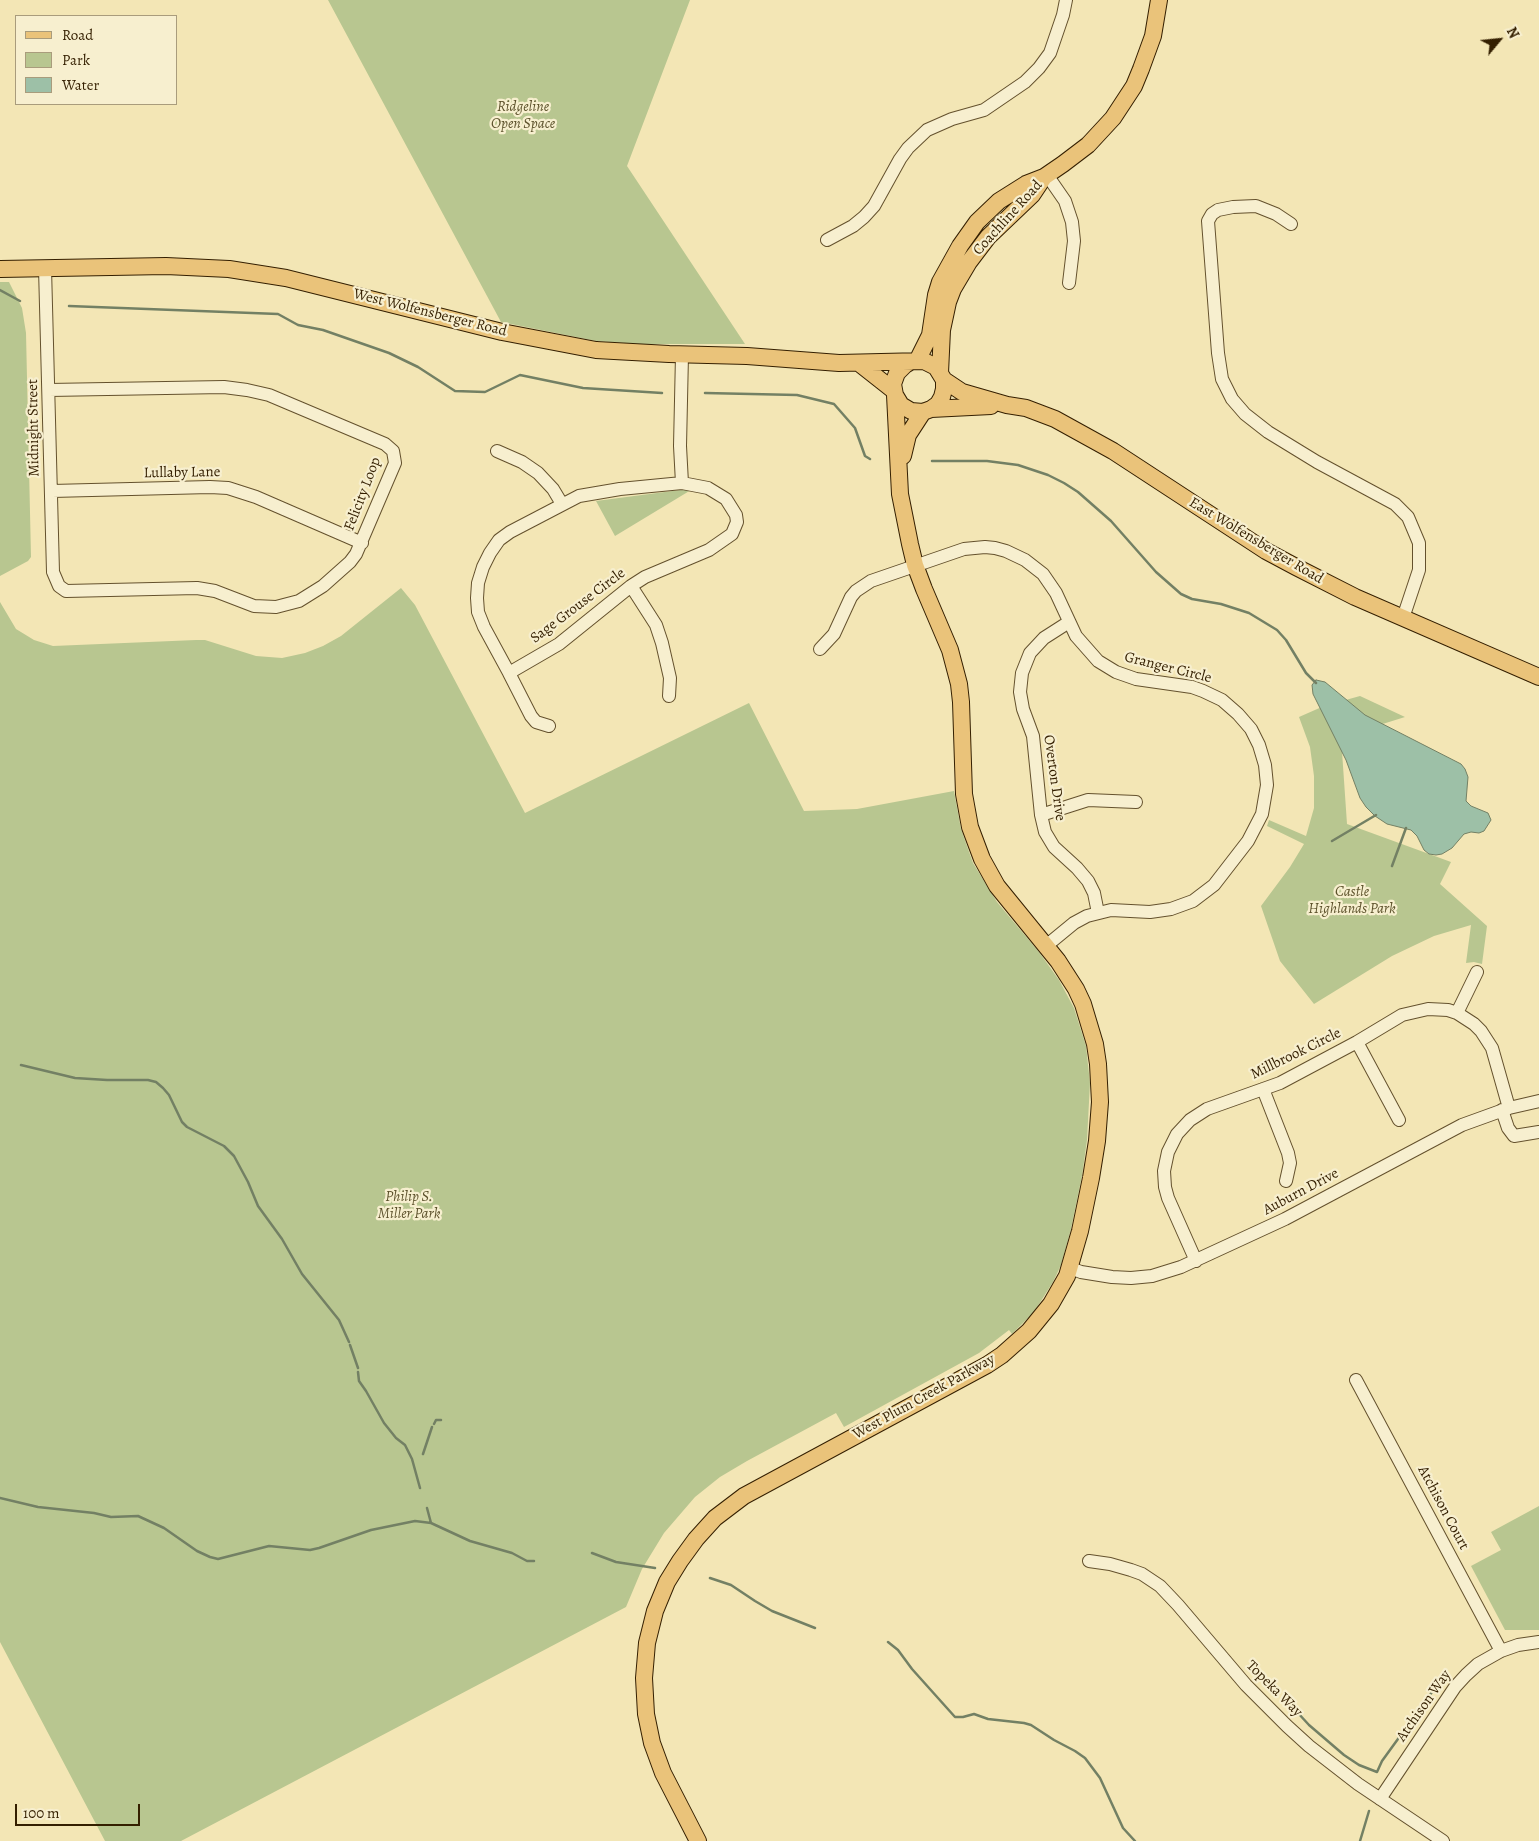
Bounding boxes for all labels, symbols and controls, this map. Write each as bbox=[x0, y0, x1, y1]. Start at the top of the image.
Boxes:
legend bbox=[15, 15, 178, 105]
north arrow bbox=[1474, 15, 1524, 65]
text: N bbox=[1502, 24, 1523, 42]
text: Road bbox=[62, 25, 93, 45]
text: Park bbox=[62, 50, 90, 70]
text: Water bbox=[62, 75, 99, 95]
park label: Ridgeline Open Space bbox=[491, 98, 555, 133]
street label: Coachline Road bbox=[970, 177, 1046, 259]
street label: West Wolfensberger Road bbox=[351, 285, 509, 341]
street label: Midnight Street bbox=[24, 379, 44, 477]
street label: Felicity Loop bbox=[341, 455, 385, 533]
street label: Lullaby Lane bbox=[144, 463, 220, 483]
street label: East Wolfensberger Road bbox=[1186, 494, 1326, 588]
street label: Sage Grouse Circle bbox=[527, 564, 629, 648]
street label: Granger Circle bbox=[1123, 648, 1213, 688]
street label: Overton Drive bbox=[1039, 734, 1069, 822]
park label: Castle Highlands Park bbox=[1308, 883, 1396, 918]
street label: Millbrook Circle bbox=[1248, 1024, 1344, 1084]
street label: Auburn Drive bbox=[1260, 1165, 1342, 1219]
park label: Philip S. Miller Park bbox=[378, 1188, 440, 1223]
street label: West Plum Creek Parkway bbox=[850, 1350, 998, 1444]
street label: Atchison Court bbox=[1413, 1463, 1473, 1553]
street label: Topeka Way bbox=[1242, 1657, 1306, 1721]
street label: Atchison Way bbox=[1393, 1667, 1455, 1745]
scale bar bbox=[18, 1794, 142, 1826]
text: 100 m bbox=[23, 1803, 60, 1823]

